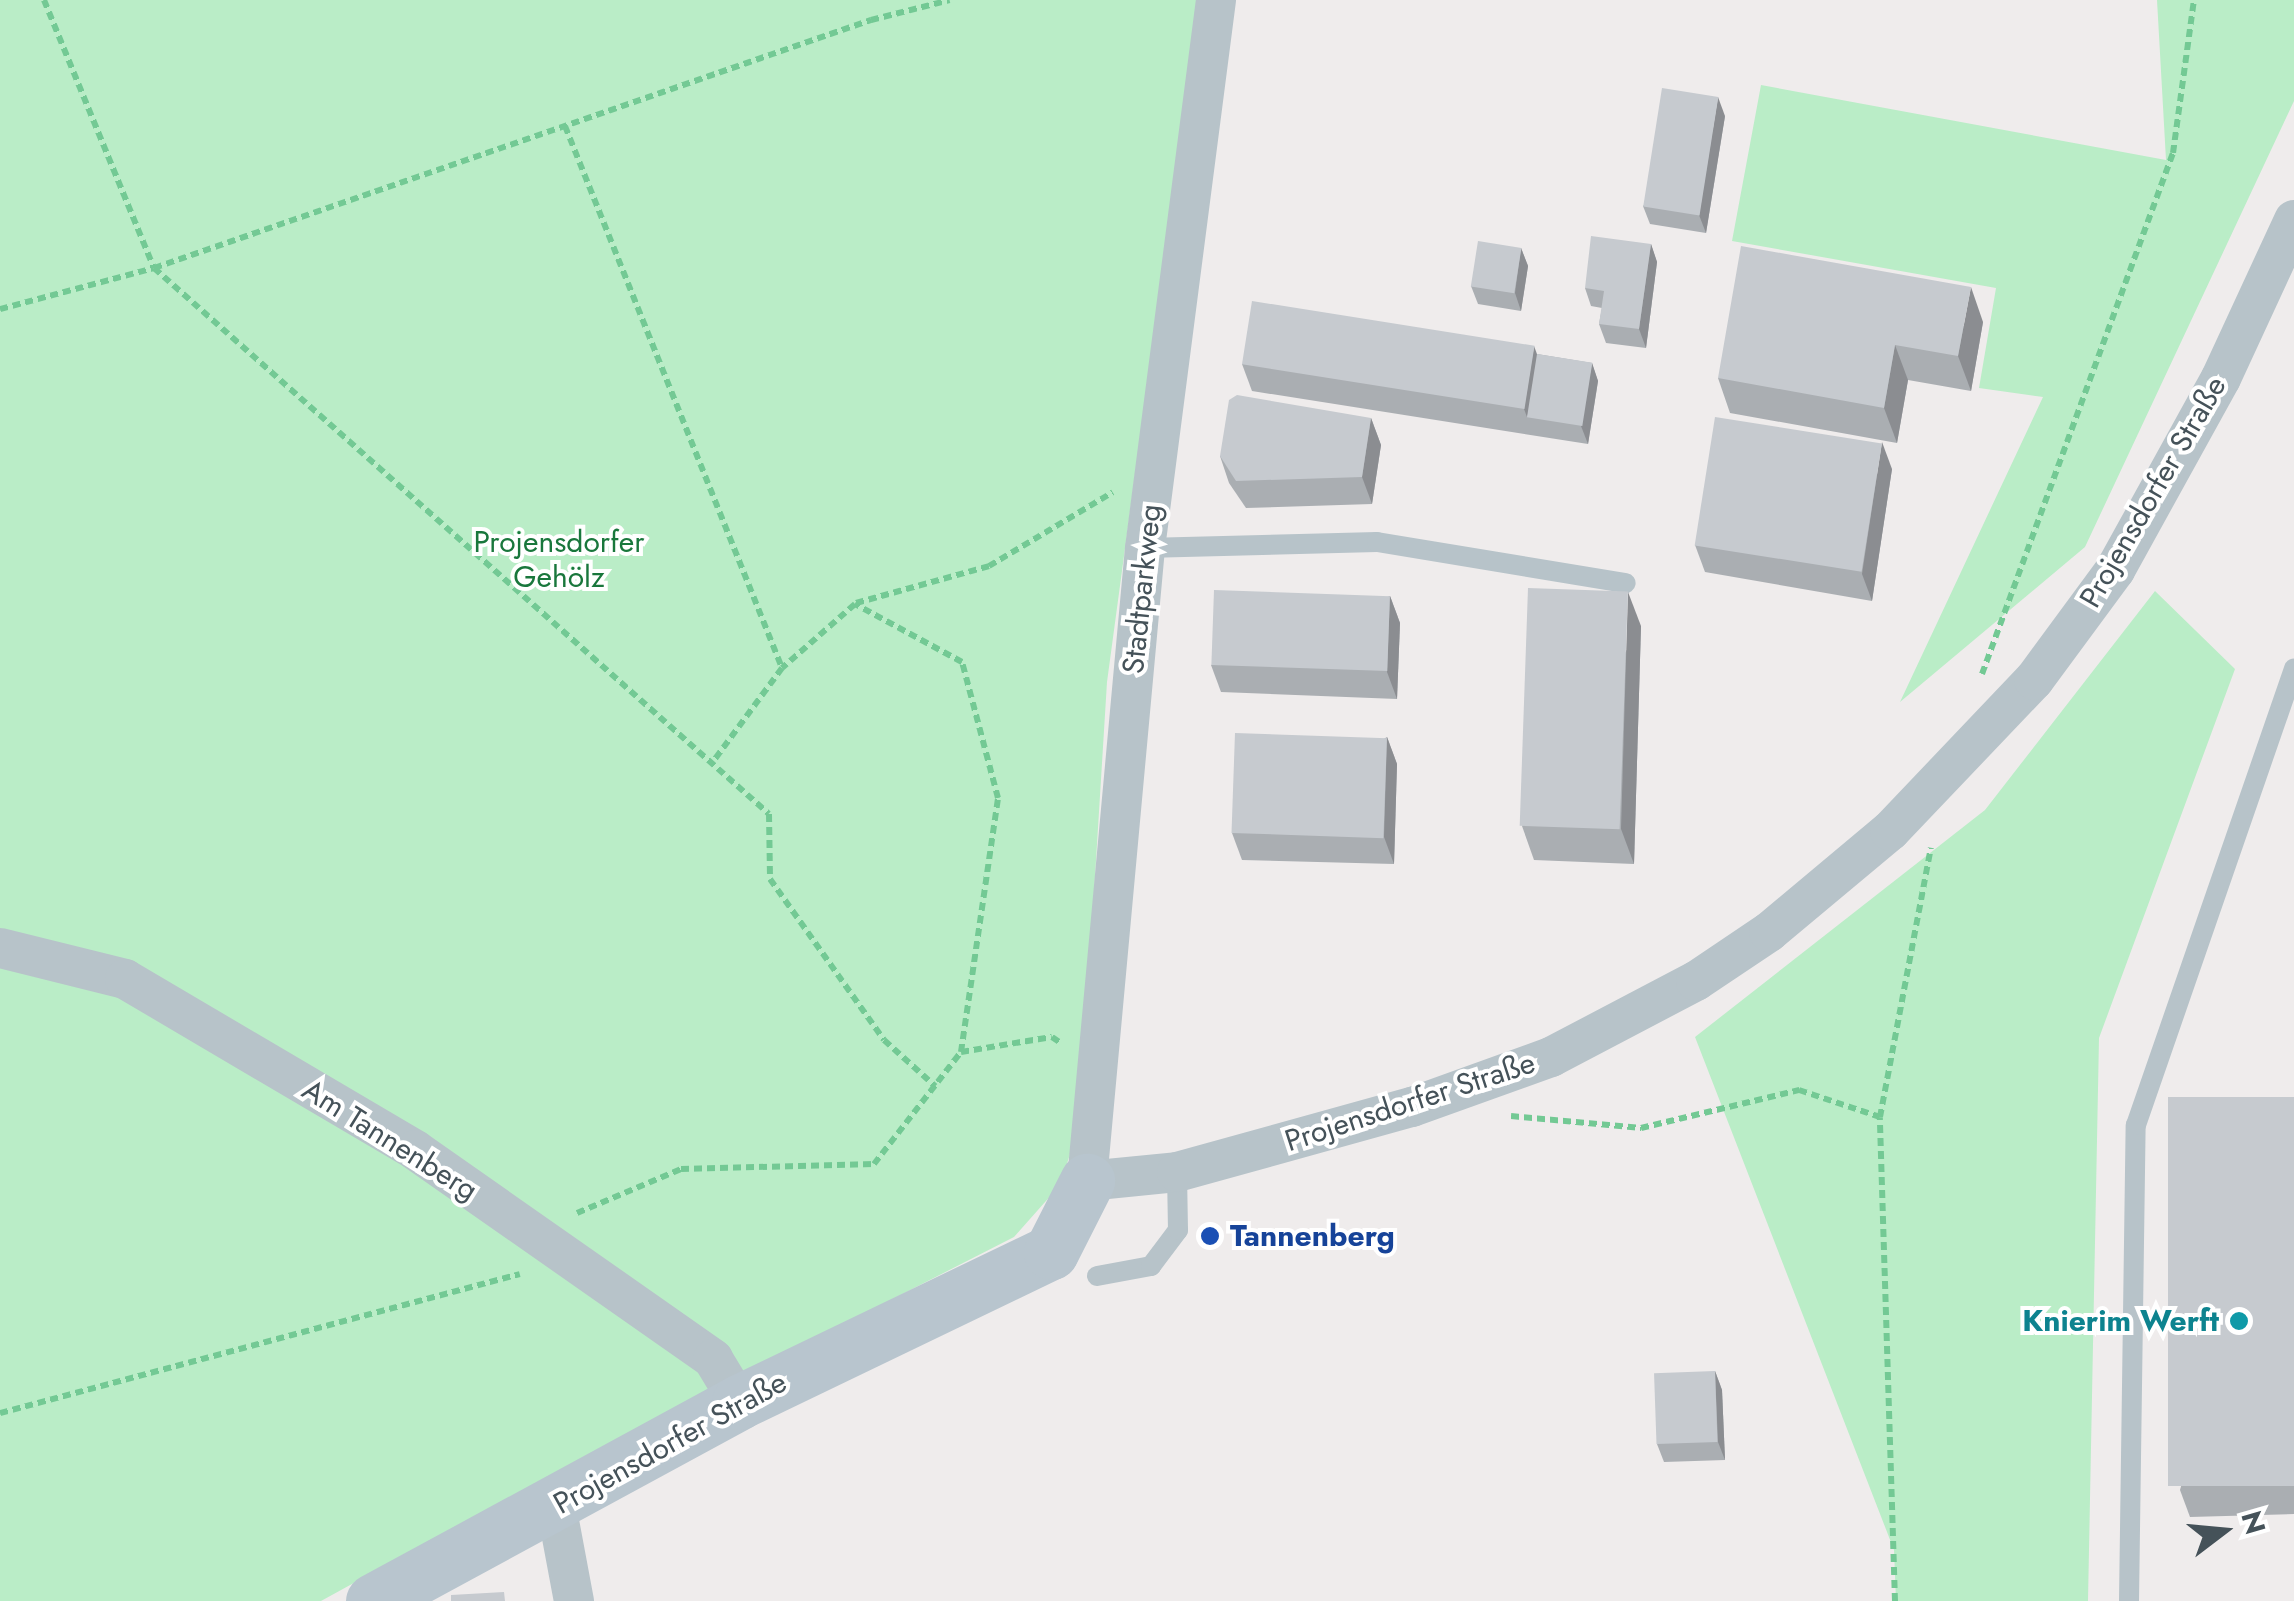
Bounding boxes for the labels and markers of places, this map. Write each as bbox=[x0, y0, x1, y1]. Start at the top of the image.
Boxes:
place label: Tannenberg bbox=[1230, 1218, 1395, 1254]
marker: Tannenberg bbox=[1199, 1225, 1221, 1247]
place label: Knierim Werft bbox=[2022, 1303, 2219, 1339]
marker: Knierim Werft bbox=[2228, 1310, 2250, 1332]

